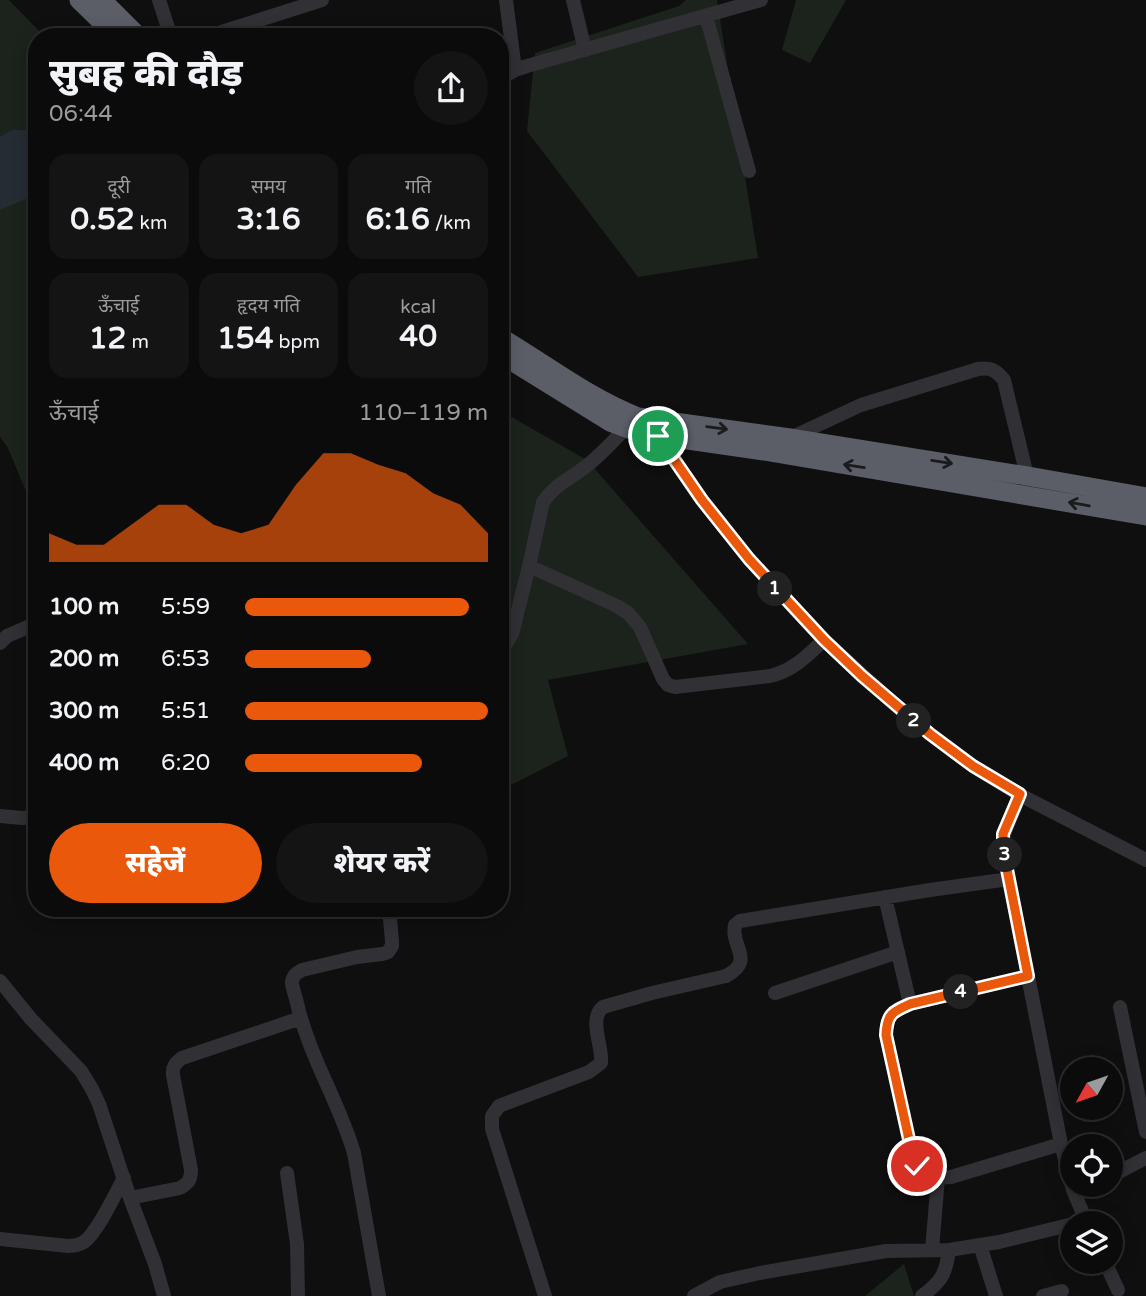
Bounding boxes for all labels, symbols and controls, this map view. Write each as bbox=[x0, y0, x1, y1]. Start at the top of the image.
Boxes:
text: सुबह की दौड़ bbox=[49, 51, 243, 97]
button: share bbox=[414, 51, 488, 125]
text: 06:44 bbox=[49, 100, 113, 128]
text: दूरी bbox=[107, 176, 130, 198]
text: समय bbox=[251, 176, 286, 198]
text: गति bbox=[405, 176, 431, 198]
text: 0.52 bbox=[70, 201, 135, 238]
text: 3:16 bbox=[236, 201, 301, 238]
text: 6:16 bbox=[365, 201, 430, 238]
text: km bbox=[135, 212, 167, 234]
text: /km bbox=[430, 212, 471, 234]
text: ऊँचाई bbox=[98, 295, 139, 317]
text: हृदय गति bbox=[237, 295, 300, 317]
text: kcal bbox=[400, 296, 436, 318]
text: 40 bbox=[399, 318, 437, 355]
text: 12 bbox=[89, 320, 126, 357]
text: 154 bbox=[217, 320, 274, 357]
text: m bbox=[126, 331, 149, 353]
text: bpm bbox=[274, 331, 320, 353]
text: ऊँचाई bbox=[49, 399, 99, 427]
text: 110–119 m bbox=[359, 399, 488, 427]
pin bbox=[628, 406, 688, 466]
icon: arrive bbox=[639, 417, 677, 455]
one-way arrow bbox=[705, 422, 728, 435]
one-way arrow bbox=[930, 456, 953, 469]
one-way arrow bbox=[844, 459, 866, 472]
one-way arrow bbox=[1068, 497, 1091, 510]
pin: 1 bbox=[758, 572, 792, 606]
text: 1 bbox=[769, 577, 780, 599]
text: 100 m bbox=[49, 593, 119, 621]
text: 5:59 bbox=[161, 593, 210, 621]
text: 200 m bbox=[49, 645, 119, 673]
text: 6:53 bbox=[161, 645, 210, 673]
text: 300 m bbox=[49, 697, 119, 725]
text: 5:51 bbox=[161, 697, 210, 725]
pin: 2 bbox=[897, 704, 932, 738]
text: 2 bbox=[908, 709, 919, 731]
text: 400 m bbox=[49, 749, 119, 777]
text: 6:20 bbox=[161, 749, 210, 777]
button: सहेजें bbox=[49, 823, 262, 903]
button: शेयर करें bbox=[276, 823, 488, 903]
pin: 3 bbox=[988, 838, 1023, 872]
text: 3 bbox=[999, 843, 1010, 865]
pin: 4 bbox=[944, 974, 978, 1010]
text: 4 bbox=[955, 980, 966, 1002]
north arrow bbox=[1060, 1057, 1124, 1120]
map controls bbox=[1060, 1057, 1123, 1274]
button: locate bbox=[1060, 1134, 1123, 1197]
pin bbox=[887, 1136, 947, 1196]
icon: check bbox=[898, 1147, 936, 1185]
button: layers bbox=[1060, 1211, 1123, 1274]

